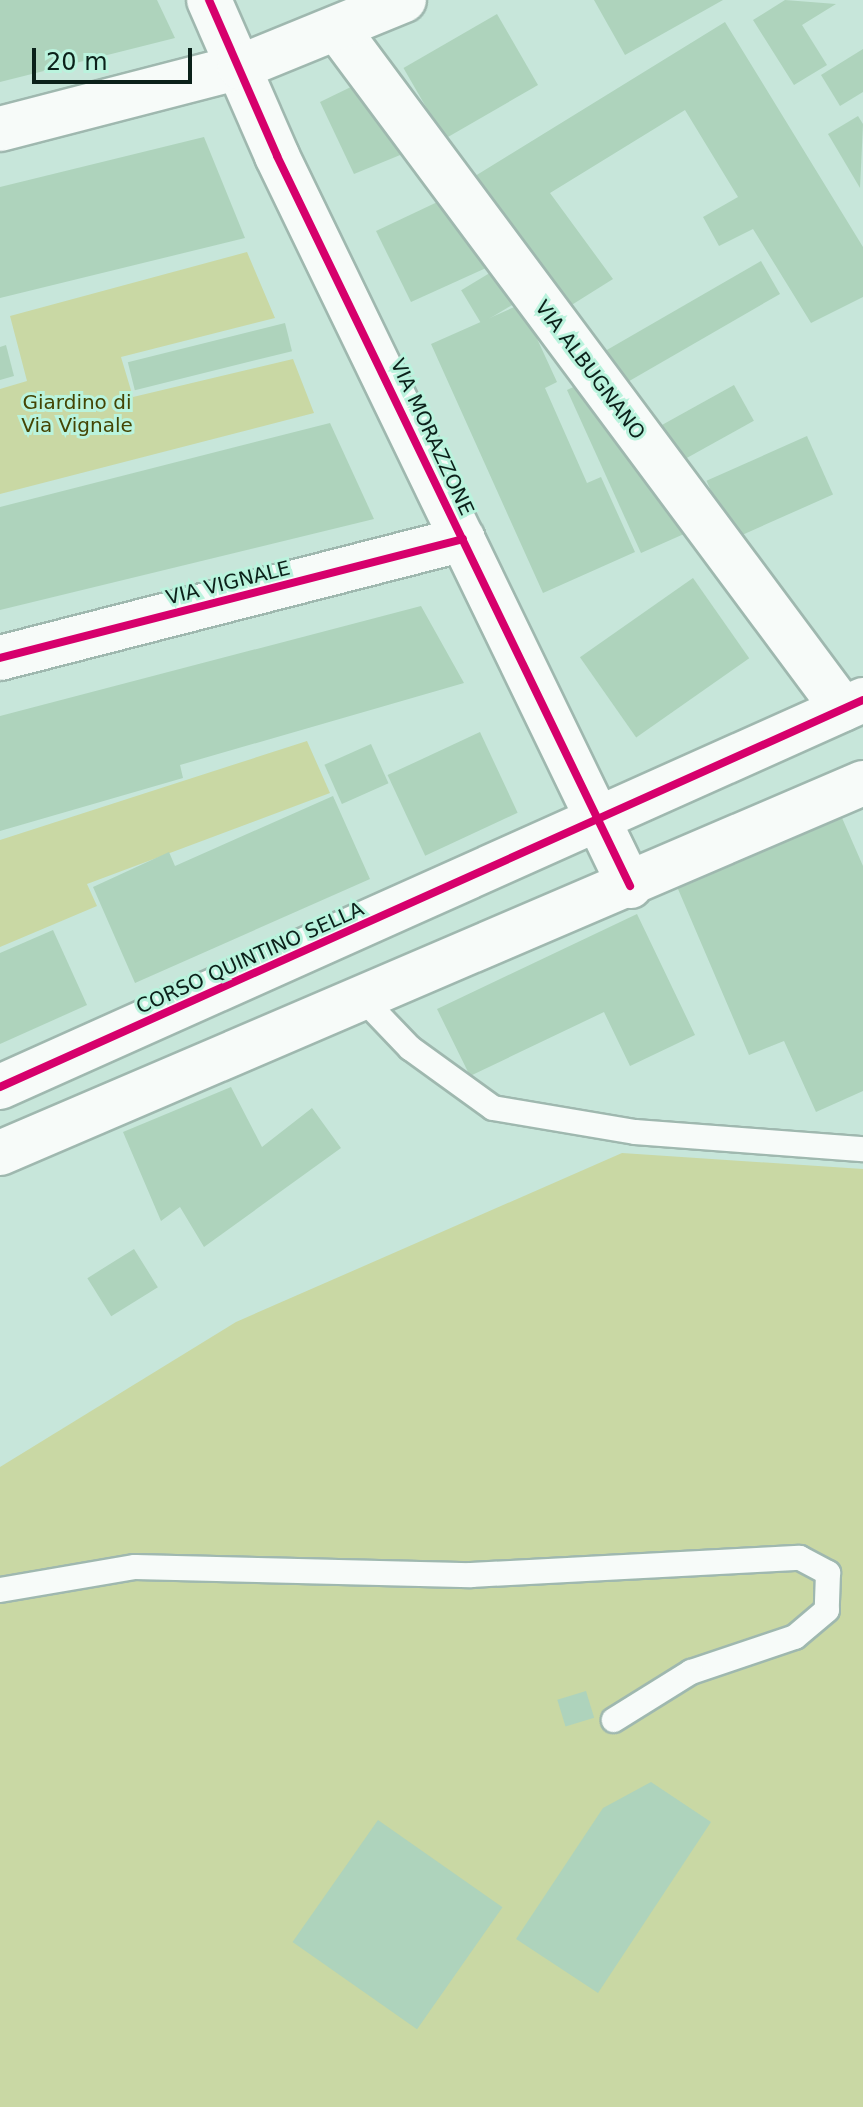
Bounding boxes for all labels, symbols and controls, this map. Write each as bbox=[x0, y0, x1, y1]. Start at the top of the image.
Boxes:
scale bar bbox=[36, 32, 196, 82]
text: 20 m bbox=[46, 48, 108, 76]
street label: VIA ALBUGNANO bbox=[530, 296, 650, 444]
street label: VIA MORAZZONE bbox=[385, 355, 479, 519]
park label: Giardino di Via Vignale bbox=[21, 390, 133, 437]
street label: VIA VIGNALE bbox=[163, 556, 293, 610]
street label: CORSO QUINTINO SELLA bbox=[132, 897, 368, 1019]

